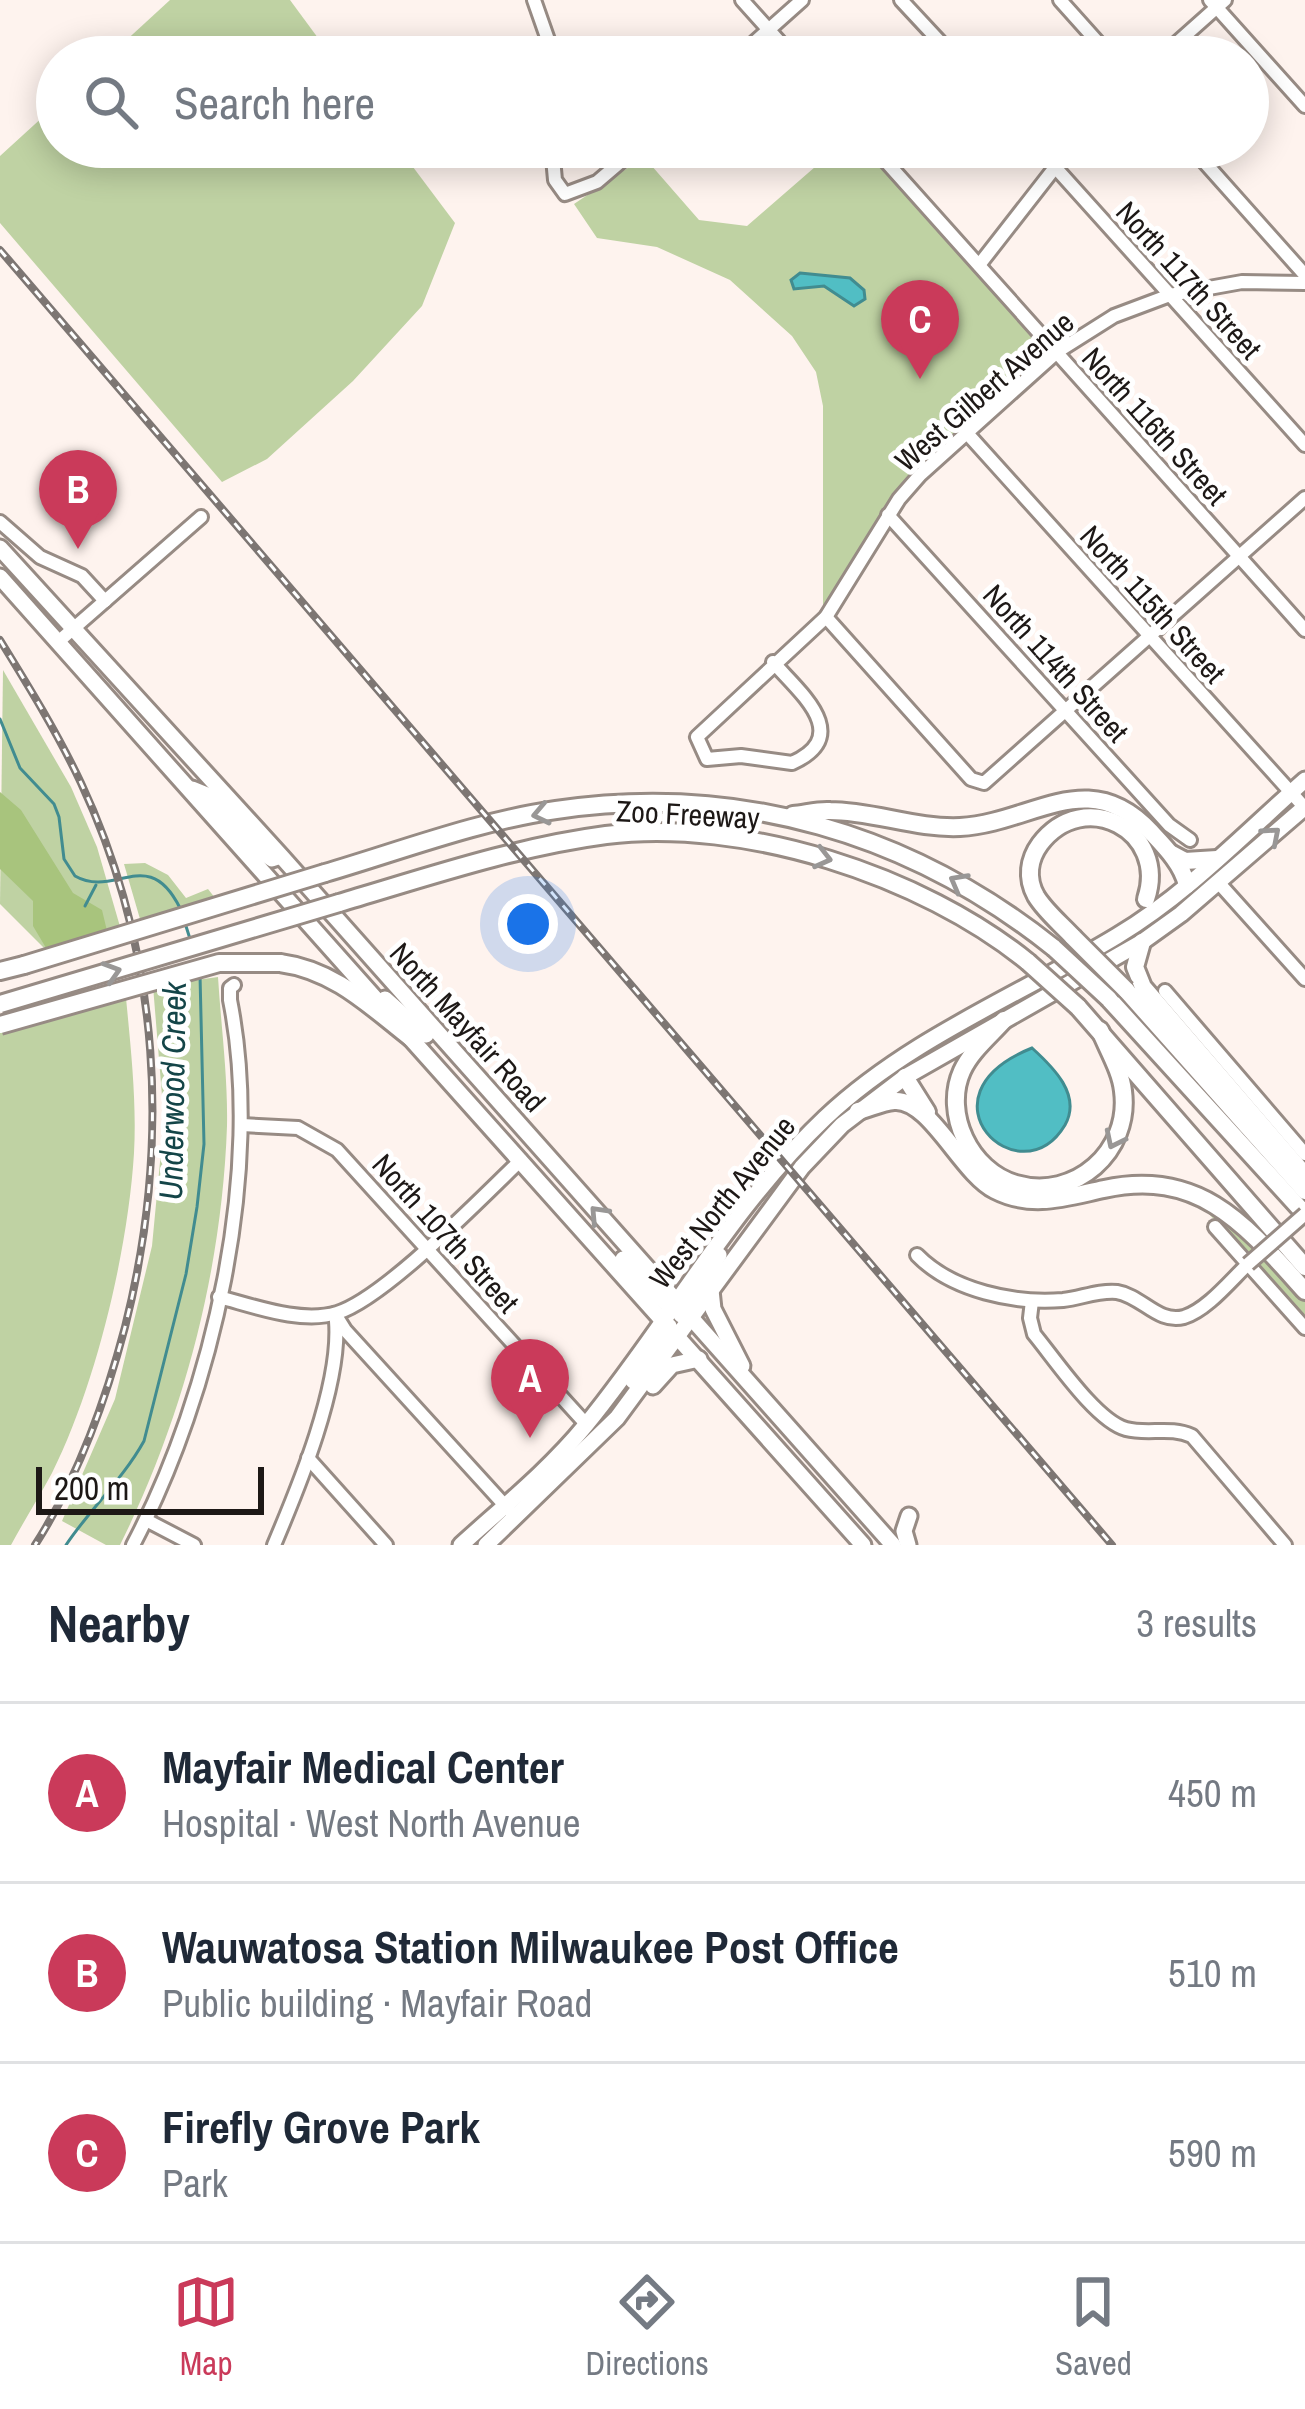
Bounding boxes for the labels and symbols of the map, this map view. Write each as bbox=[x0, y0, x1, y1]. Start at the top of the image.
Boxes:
street label: North 117th Street bbox=[1107, 193, 1271, 368]
pin: C bbox=[881, 280, 959, 379]
street label: West Gilbert Avenue bbox=[886, 302, 1082, 480]
street label: North 116th Street bbox=[1073, 339, 1237, 514]
pin: B bbox=[39, 450, 117, 549]
street label: North 115th Street bbox=[1071, 517, 1235, 692]
street label: North 114th Street bbox=[974, 576, 1138, 751]
street label: Zoo Freeway bbox=[615, 790, 761, 838]
one-way arrow bbox=[531, 800, 551, 825]
one-way arrow bbox=[1258, 828, 1280, 850]
one-way arrow bbox=[813, 844, 833, 869]
one-way arrow bbox=[949, 873, 971, 896]
your location bbox=[498, 894, 558, 954]
street label: North Mayfair Road bbox=[381, 934, 555, 1120]
one-way arrow bbox=[101, 961, 122, 986]
water label: Underwood Creek bbox=[148, 980, 196, 1200]
street label: West North Avenue bbox=[640, 1107, 804, 1297]
one-way arrow bbox=[1105, 1128, 1128, 1150]
street label: North 107th Street bbox=[364, 1145, 528, 1321]
one-way arrow bbox=[590, 1206, 612, 1227]
pin: A bbox=[491, 1339, 569, 1438]
scale bar bbox=[36, 1461, 264, 1514]

